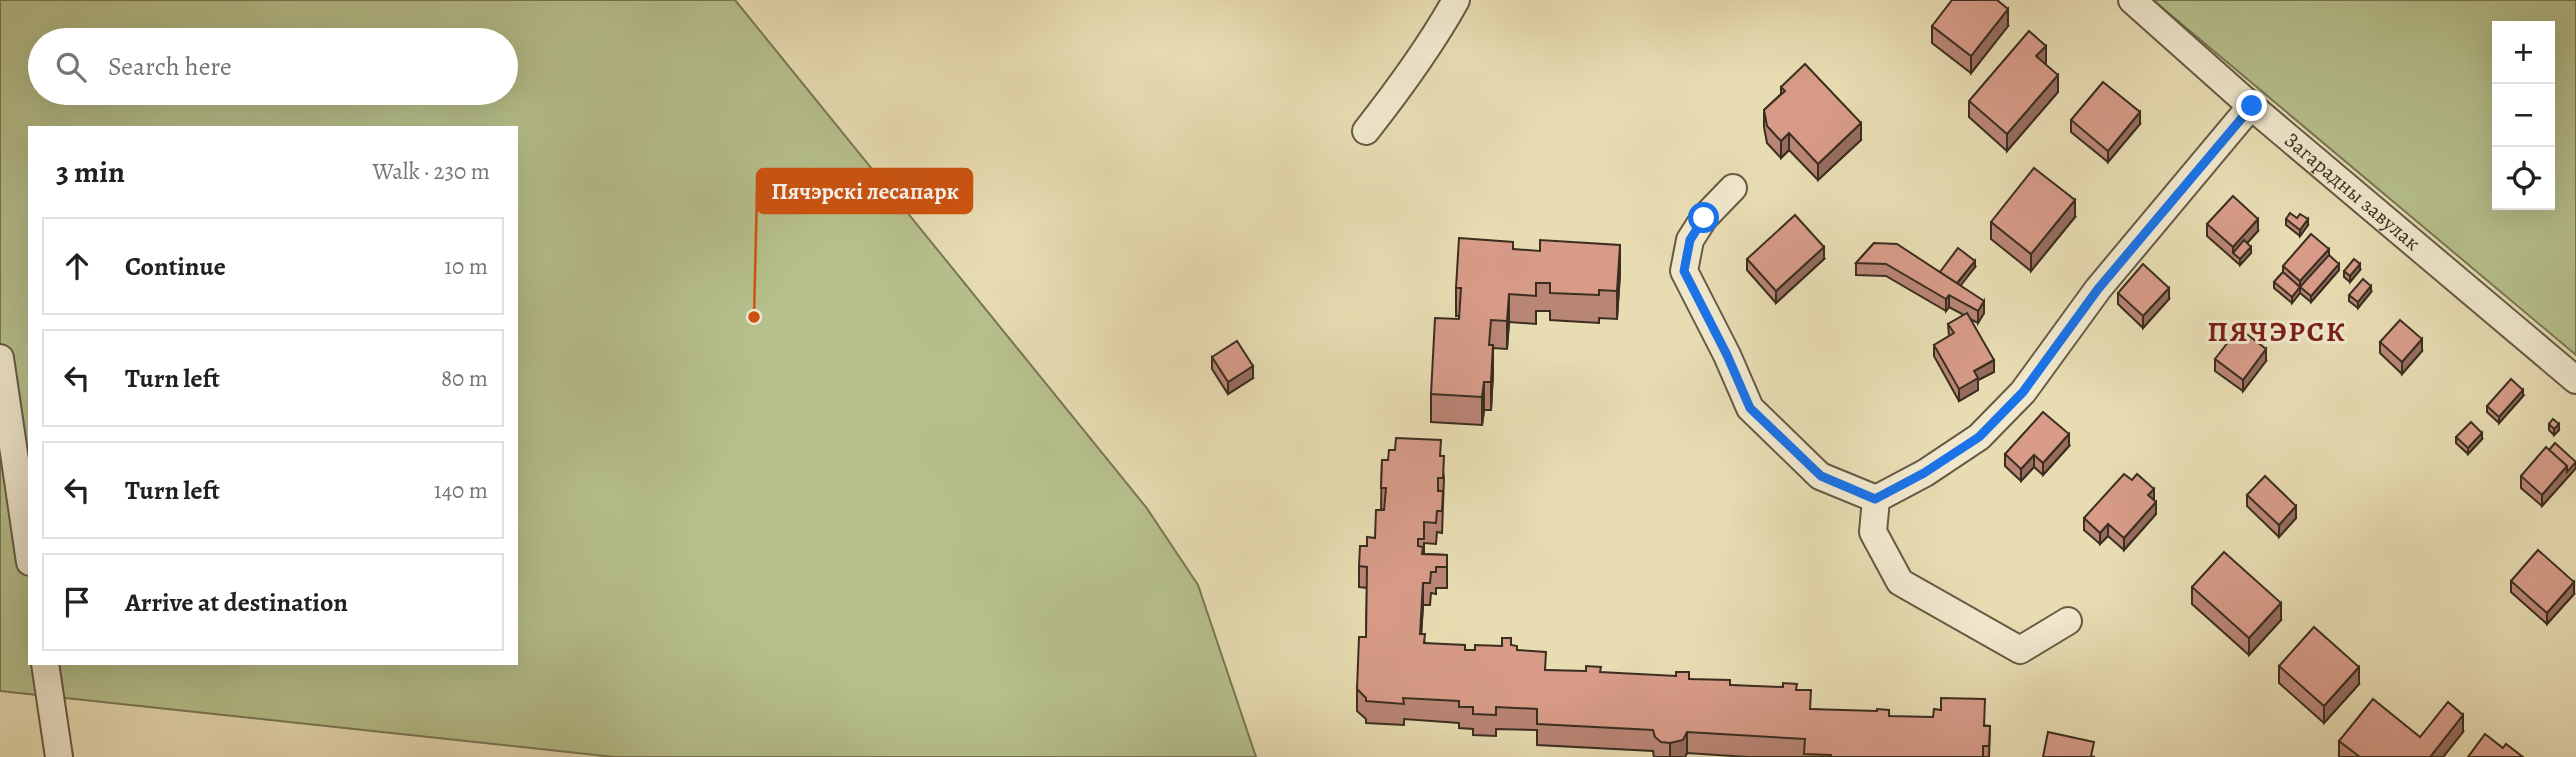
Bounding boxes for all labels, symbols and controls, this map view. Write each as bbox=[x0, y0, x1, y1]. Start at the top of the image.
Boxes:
map controls bbox=[2492, 21, 2555, 210]
button: + bbox=[2492, 21, 2555, 84]
search box bbox=[28, 28, 518, 105]
icon: search bbox=[52, 48, 90, 86]
text: Search here bbox=[108, 49, 232, 84]
button: − bbox=[2492, 84, 2555, 147]
route end bbox=[2236, 90, 2267, 121]
street label: Загарадны завулак bbox=[2278, 126, 2426, 257]
button: locate bbox=[2492, 147, 2555, 210]
text: 3 min bbox=[56, 152, 125, 192]
text: Walk · 230 m bbox=[373, 156, 490, 187]
callout: Пячэрскі лесапарк bbox=[757, 169, 972, 213]
text: Пячэрскі лесапарк bbox=[771, 176, 959, 207]
route start bbox=[1688, 202, 1719, 233]
icon: ahead bbox=[58, 247, 96, 285]
text: Continue bbox=[125, 249, 226, 284]
text: 10 m bbox=[444, 251, 488, 282]
district label: ПЯЧЭРСК bbox=[2207, 313, 2347, 351]
icon: left bbox=[58, 359, 96, 397]
text: Turn left bbox=[125, 361, 220, 396]
text: 80 m bbox=[441, 363, 488, 394]
icon: left bbox=[58, 471, 96, 509]
text: Turn left bbox=[125, 473, 220, 508]
text: 140 m bbox=[434, 475, 488, 506]
icon: arrive bbox=[58, 583, 96, 621]
text: Arrive at destination bbox=[125, 585, 348, 620]

